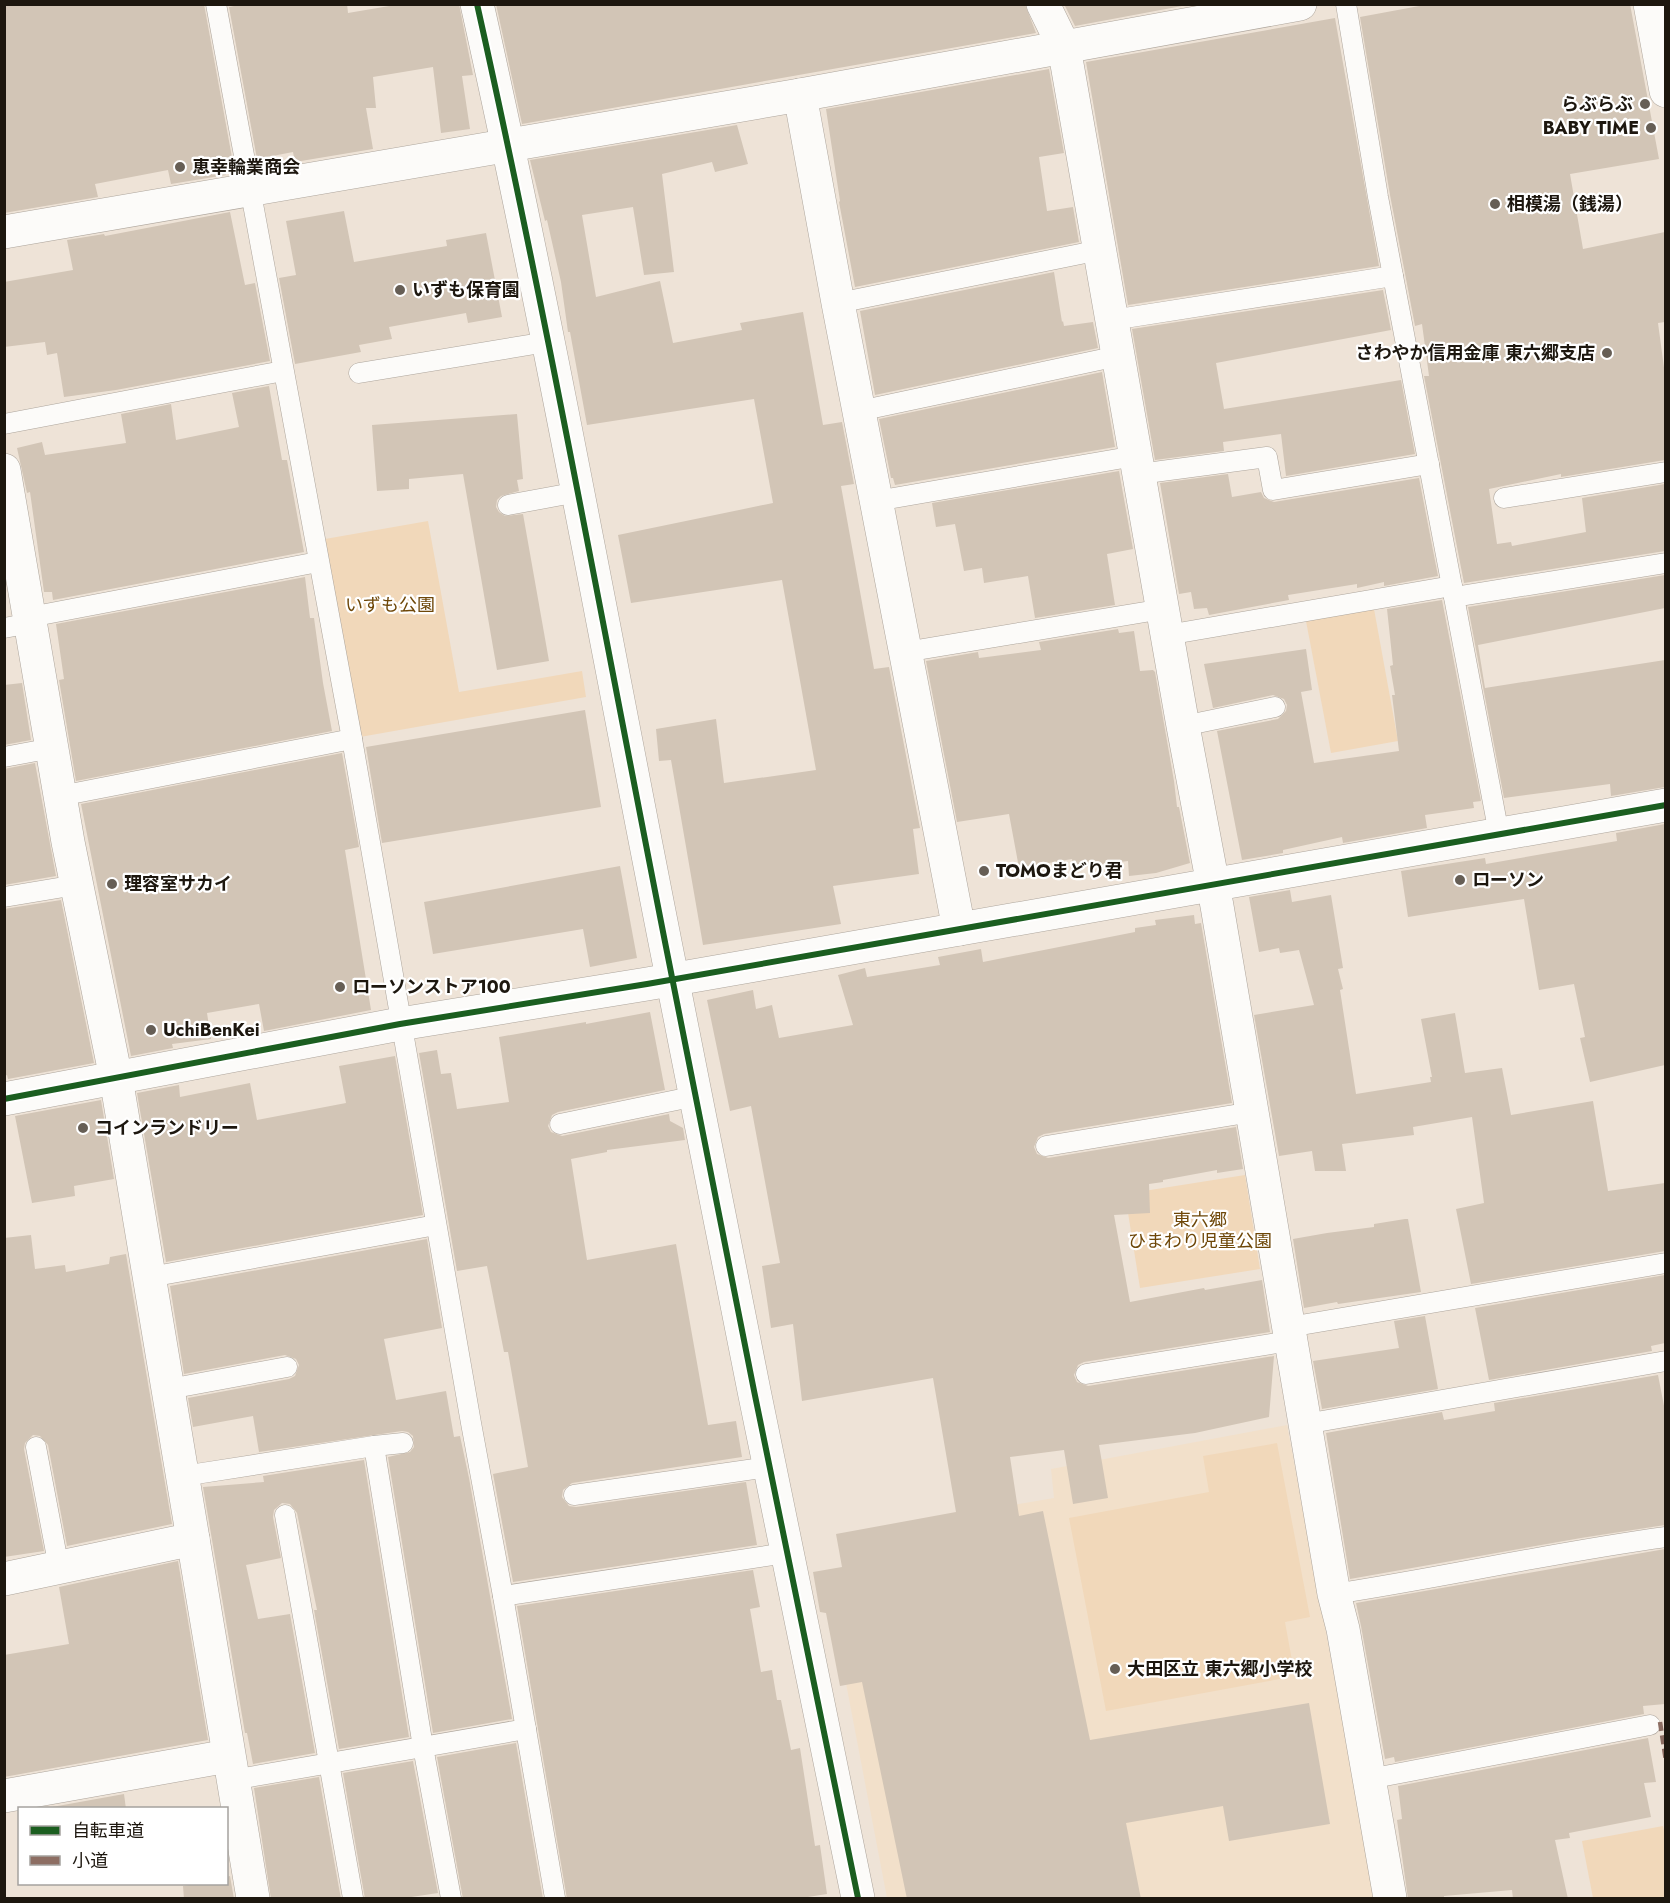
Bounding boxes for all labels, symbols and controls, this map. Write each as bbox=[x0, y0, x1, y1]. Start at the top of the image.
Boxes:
place label: らぶらぶ bbox=[1561, 91, 1633, 117]
marker: らぶらぶ bbox=[1638, 97, 1652, 111]
place label: BABY TIME bbox=[1543, 115, 1639, 141]
marker: BABY TIME bbox=[1644, 121, 1658, 135]
place label: 恵幸輪業商会 bbox=[192, 154, 300, 180]
marker: 恵幸輪業商会 bbox=[173, 160, 187, 174]
place label: 相模湯（銭湯） bbox=[1507, 191, 1633, 217]
marker: 相模湯（銭湯） bbox=[1488, 197, 1502, 211]
place label: いずも保育園 bbox=[412, 277, 520, 303]
marker: いずも保育園 bbox=[393, 283, 407, 297]
place label: さわやか信用金庫 東六郷支店 bbox=[1356, 340, 1595, 366]
marker: さわやか信用金庫 東六郷支店 bbox=[1600, 346, 1614, 360]
park label: いずも公園 bbox=[345, 592, 435, 618]
place label: TOMOまどり君 bbox=[996, 858, 1123, 884]
marker: TOMOまどり君 bbox=[977, 864, 991, 878]
place label: ローソン bbox=[1472, 867, 1544, 893]
place label: 理容室サカイ bbox=[124, 871, 232, 897]
marker: ローソン bbox=[1453, 873, 1467, 887]
marker: 理容室サカイ bbox=[105, 877, 119, 891]
place label: ローソンストア100 bbox=[352, 974, 511, 1000]
marker: ローソンストア100 bbox=[333, 980, 347, 994]
place label: UchiBenKei bbox=[163, 1017, 260, 1043]
marker: UchiBenKei bbox=[144, 1023, 158, 1037]
place label: コインランドリー bbox=[95, 1115, 239, 1141]
marker: コインランドリー bbox=[76, 1121, 90, 1135]
park label: 東六郷 ひまわり児童公園 bbox=[1128, 1207, 1272, 1254]
place label: 大田区立 東六郷小学校 bbox=[1127, 1656, 1312, 1682]
marker: 大田区立 東六郷小学校 bbox=[1108, 1662, 1122, 1676]
legend bbox=[18, 1807, 228, 1885]
text: 自転車道 bbox=[72, 1818, 144, 1844]
text: 小道 bbox=[72, 1848, 108, 1874]

